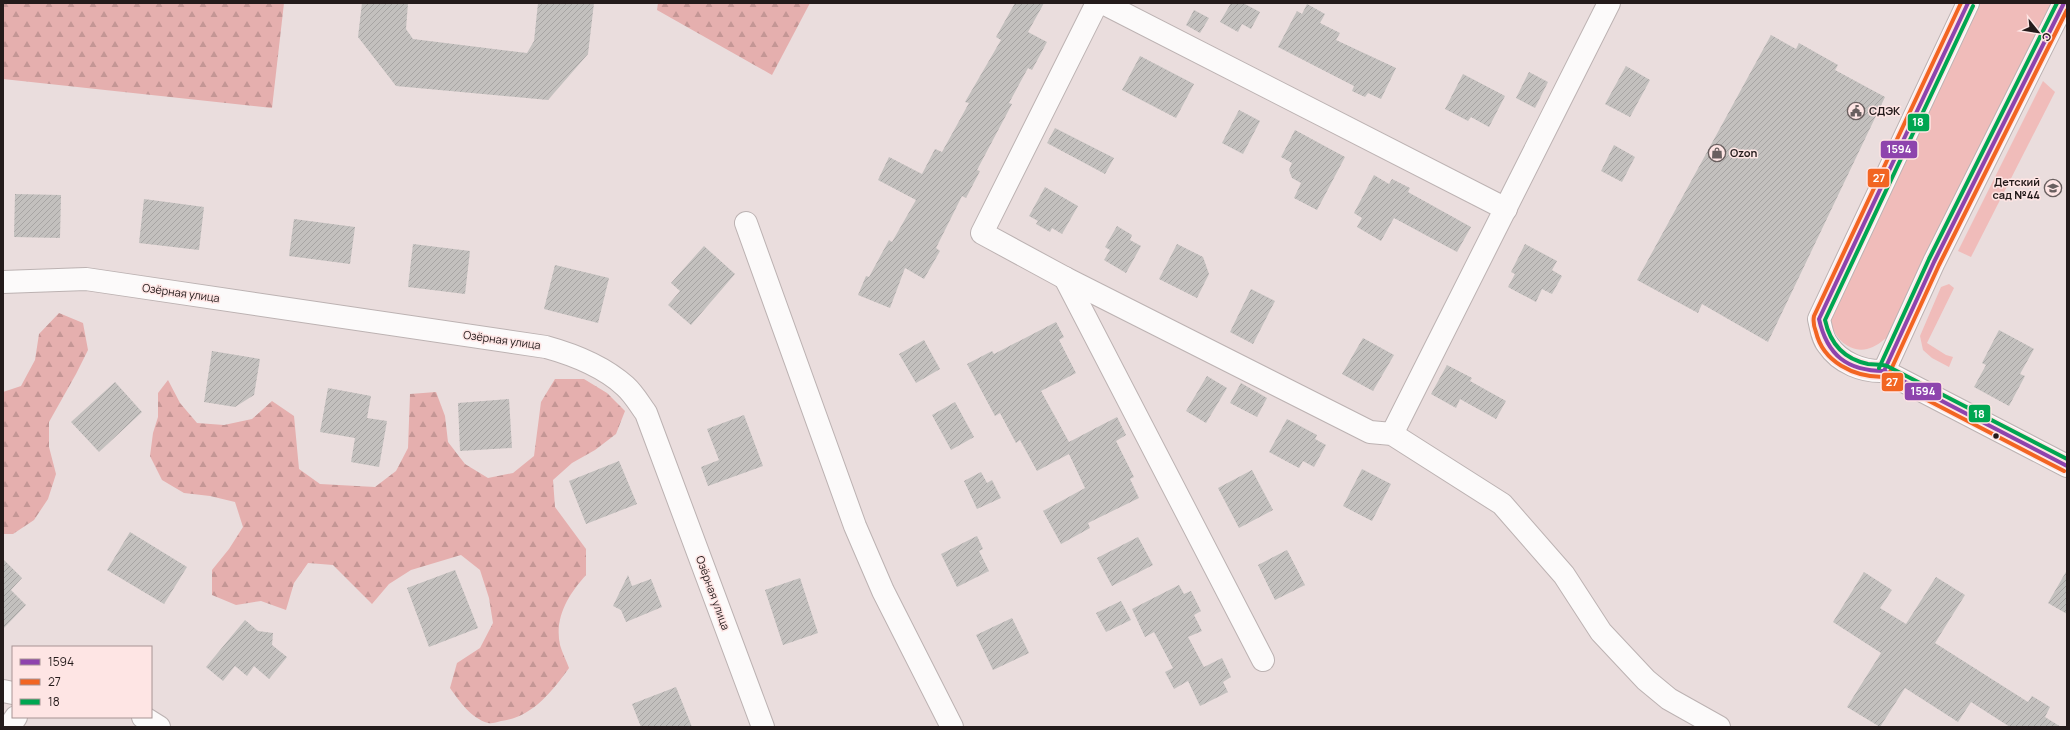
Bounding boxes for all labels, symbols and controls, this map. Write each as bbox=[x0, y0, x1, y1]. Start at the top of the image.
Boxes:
north arrow bbox=[2018, 12, 2058, 52]
text: С bbox=[2039, 30, 2056, 45]
public building icon: СДЭК bbox=[1846, 101, 1866, 121]
place label: СДЭК bbox=[1869, 103, 1901, 118]
line badge: 18 bbox=[1907, 113, 1930, 132]
text: 18 bbox=[1912, 114, 1924, 129]
line badge: 1594 bbox=[1880, 140, 1918, 159]
text: 1594 bbox=[1887, 141, 1912, 156]
shop icon: Ozon bbox=[1707, 143, 1727, 163]
place label: Ozon bbox=[1730, 145, 1757, 160]
line badge: 27 bbox=[1867, 168, 1890, 188]
text: 27 bbox=[1873, 170, 1885, 185]
place label: Детский сад №44 bbox=[1993, 174, 2040, 202]
school or university icon: Детский сад №44 bbox=[2043, 178, 2063, 198]
street label: Озёрная улица bbox=[141, 280, 221, 305]
street label: Озёрная улица bbox=[462, 327, 542, 352]
line badge: 27 bbox=[1881, 372, 1904, 392]
text: 27 bbox=[1886, 374, 1898, 389]
line badge: 1594 bbox=[1904, 382, 1942, 401]
text: 1594 bbox=[1911, 383, 1936, 398]
line badge: 18 bbox=[1968, 404, 1991, 423]
text: 18 bbox=[1973, 406, 1985, 421]
unlabelled marker bbox=[1991, 431, 2001, 441]
street label: Озёрная улица bbox=[693, 554, 734, 632]
legend bbox=[12, 646, 152, 718]
text: 1594 bbox=[48, 653, 74, 670]
text: 27 bbox=[48, 673, 61, 690]
text: 18 bbox=[48, 693, 60, 710]

